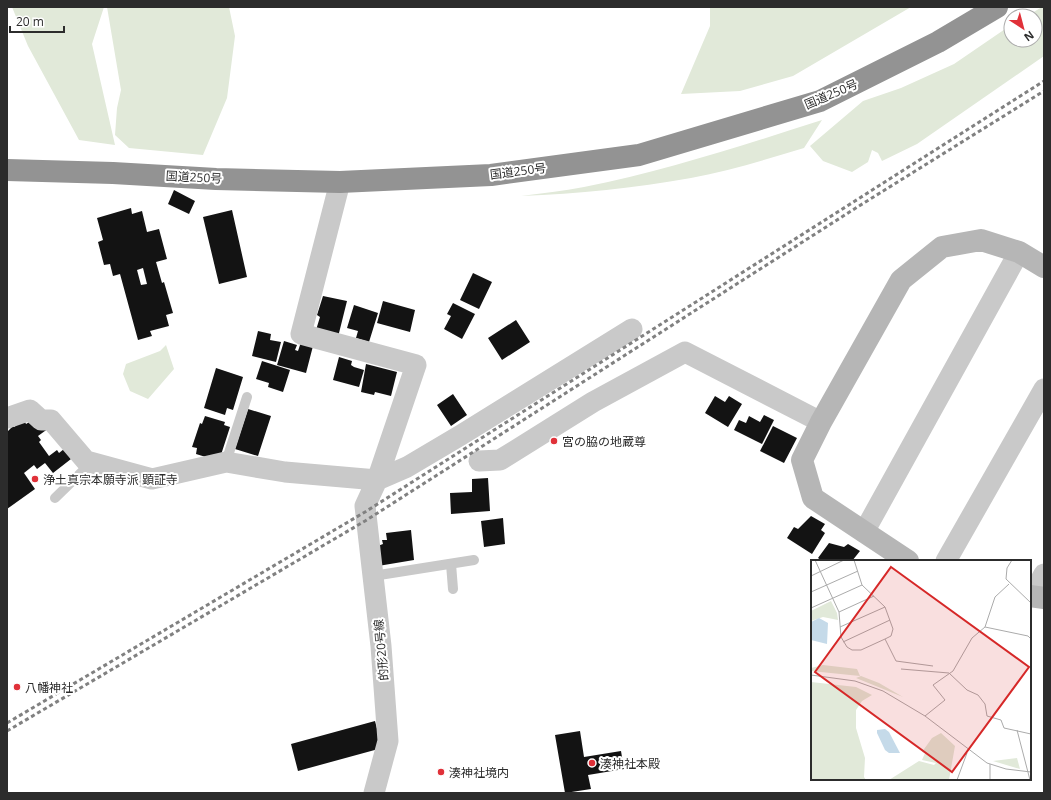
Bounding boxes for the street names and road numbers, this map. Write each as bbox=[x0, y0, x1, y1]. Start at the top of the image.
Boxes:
street label: 国道250号 bbox=[802, 75, 860, 113]
street label: 国道250号 bbox=[489, 159, 547, 183]
street label: 国道250号 bbox=[165, 167, 223, 187]
street label: 的形20号線 bbox=[370, 619, 392, 681]

